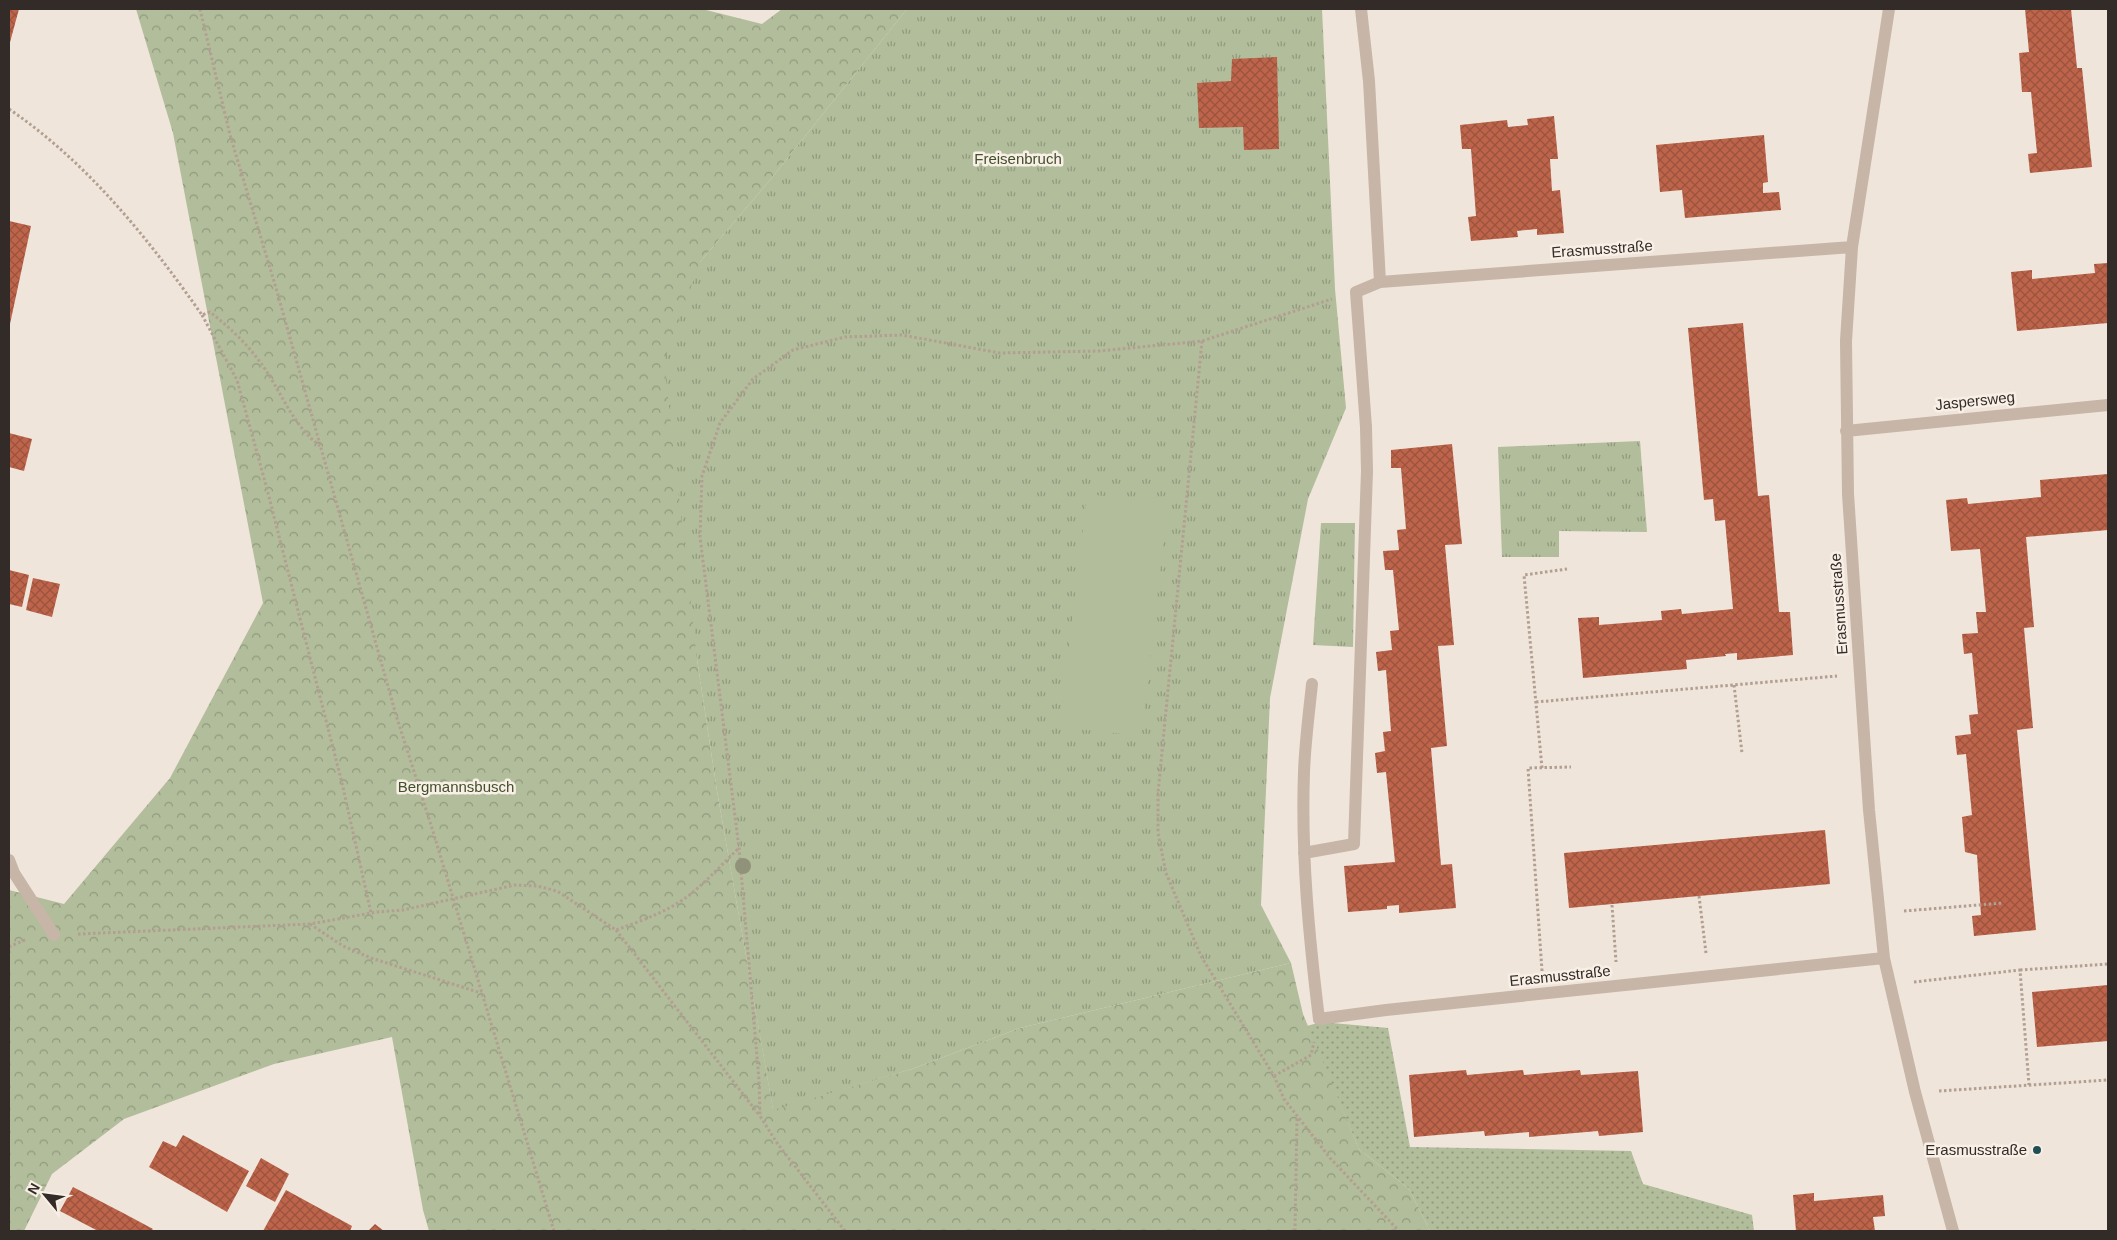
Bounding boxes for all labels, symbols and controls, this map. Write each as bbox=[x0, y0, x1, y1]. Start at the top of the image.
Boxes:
park label: Freisenbruch bbox=[974, 150, 1062, 167]
street label: Erasmusstraße bbox=[1551, 236, 1653, 261]
street label: Jaspersweg bbox=[1934, 388, 2016, 413]
street label: Erasmusstraße bbox=[1826, 553, 1851, 655]
park label: Bergmannsbusch bbox=[398, 778, 514, 795]
street label: Erasmusstraße bbox=[1508, 962, 1611, 989]
place label: Erasmusstraße bbox=[1925, 1141, 2027, 1158]
marker: Erasmusstraße bbox=[2031, 1144, 2043, 1156]
north arrow bbox=[20, 1170, 70, 1220]
text: N bbox=[24, 1180, 43, 1197]

